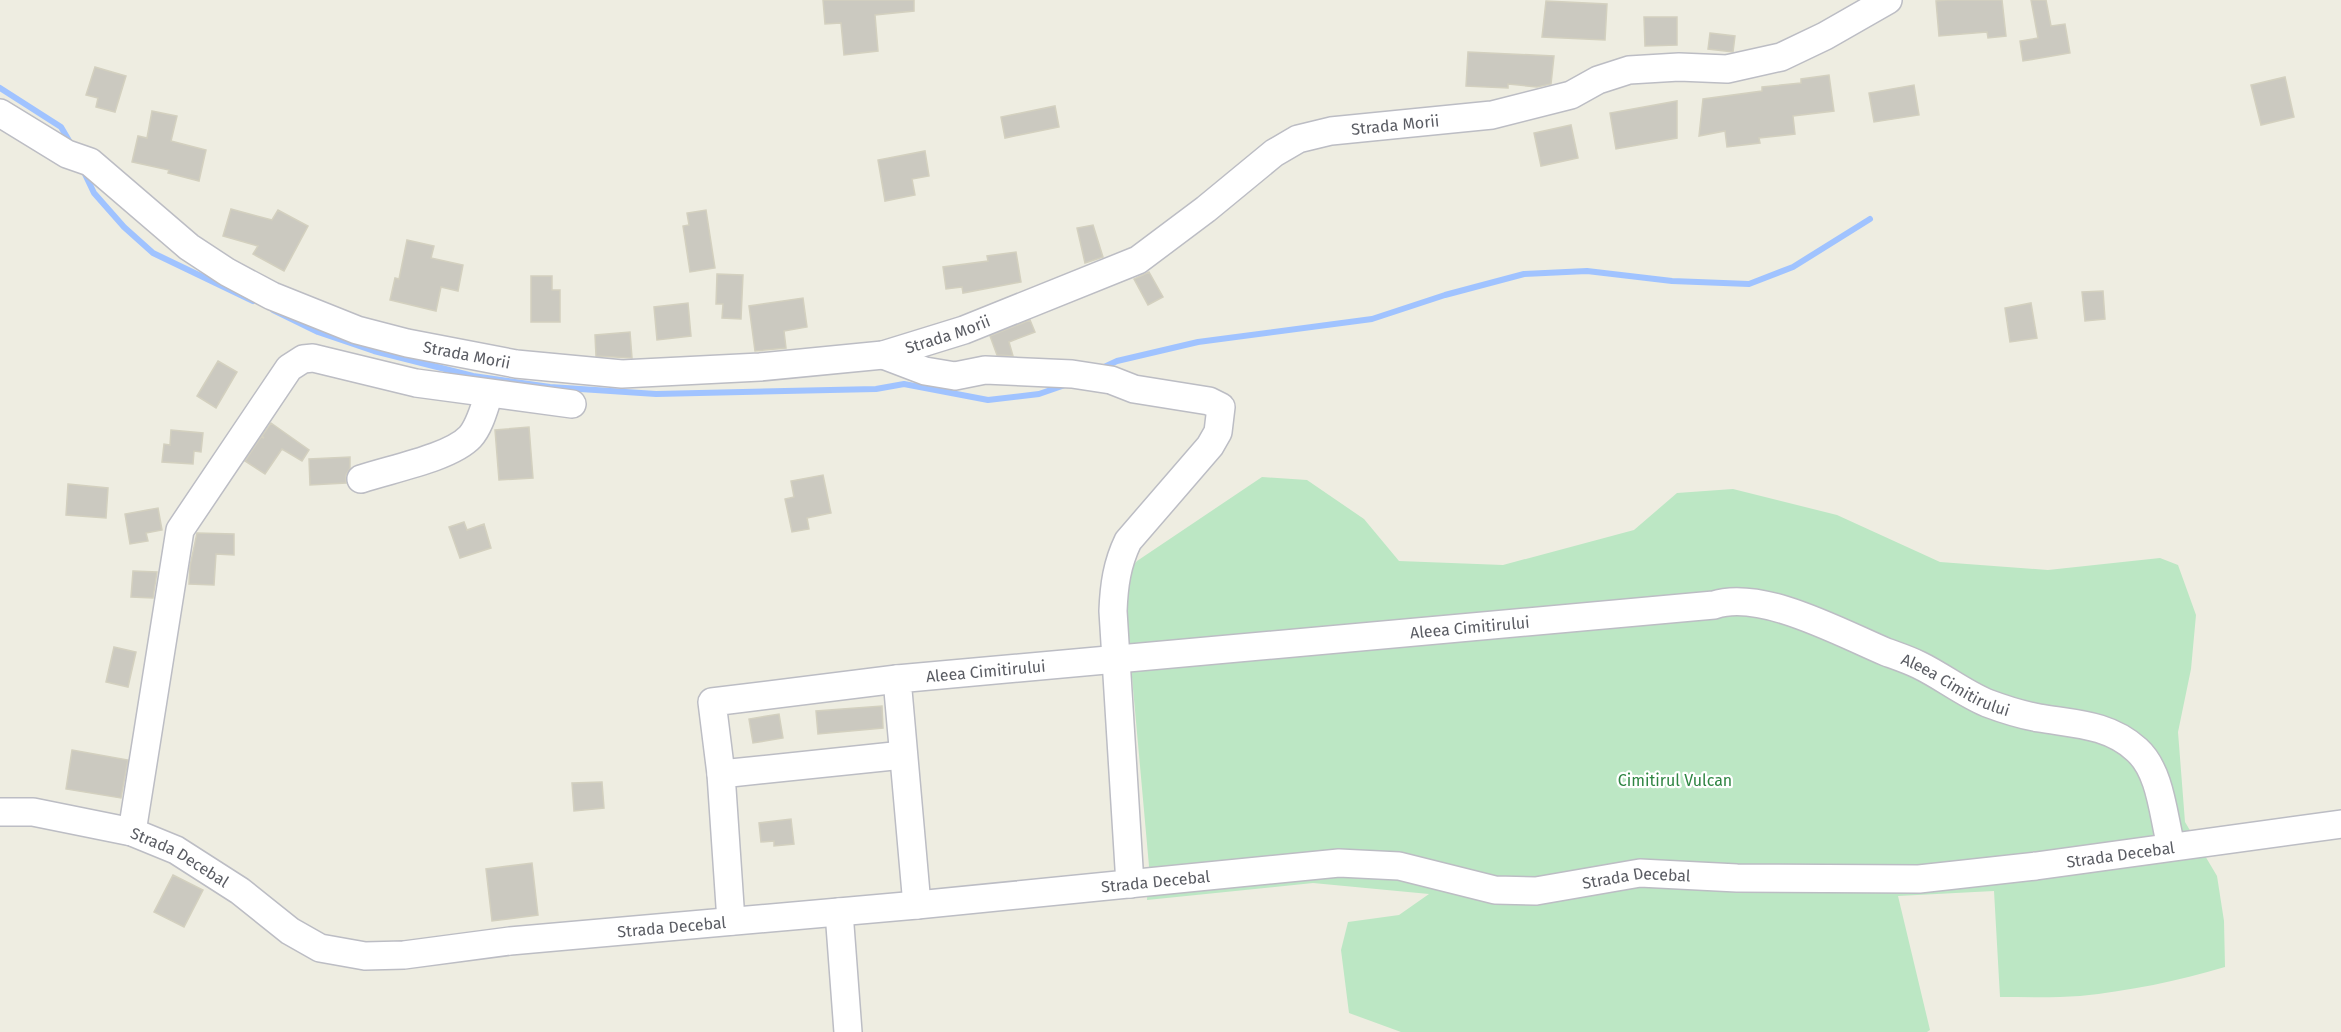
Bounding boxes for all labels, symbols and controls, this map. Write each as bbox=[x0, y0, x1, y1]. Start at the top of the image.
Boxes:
street label: Strada Morii bbox=[1350, 111, 1440, 139]
street label: Strada Morii bbox=[903, 312, 993, 358]
street label: Strada Morii bbox=[422, 337, 512, 373]
street label: Aleea Cimitirului bbox=[1409, 613, 1530, 642]
street label: Aleea Cimitirului bbox=[1898, 649, 2012, 720]
street label: Aleea Cimitirului bbox=[925, 657, 1046, 686]
park label: Cimitirul Vulcan bbox=[1618, 771, 1732, 790]
street label: Strada Decebal bbox=[128, 823, 232, 891]
street label: Strada Decebal bbox=[2065, 838, 2176, 872]
street label: Strada Decebal bbox=[1581, 864, 1691, 893]
street label: Strada Decebal bbox=[1100, 867, 1211, 897]
street label: Strada Decebal bbox=[617, 913, 727, 941]

